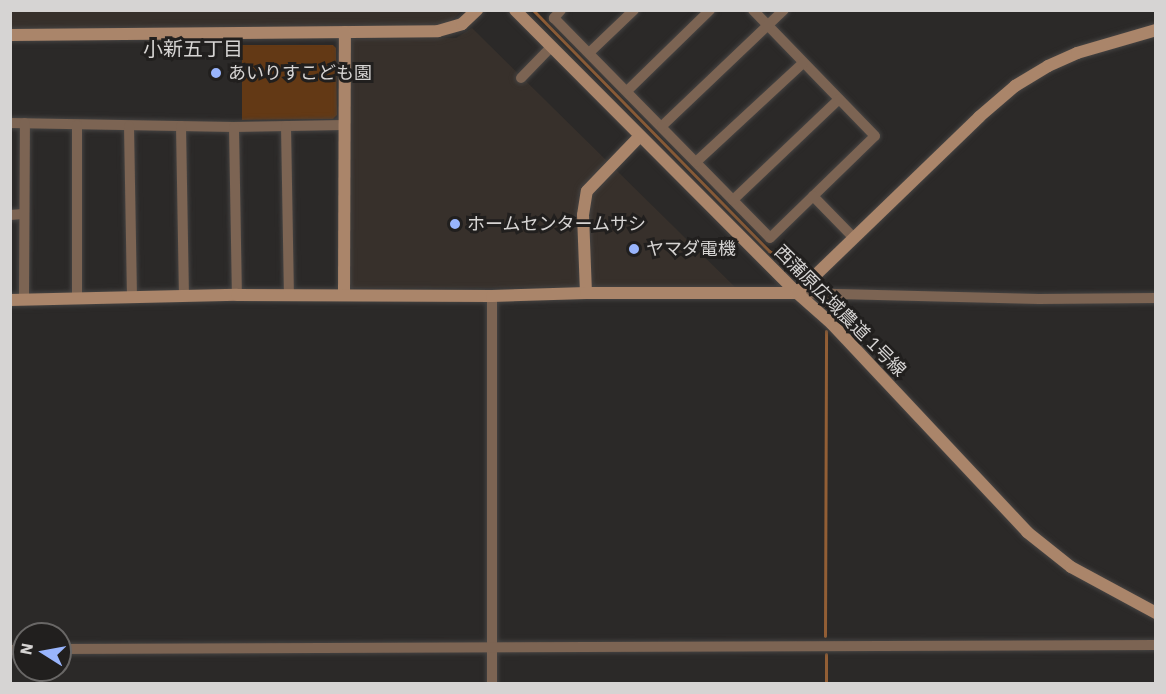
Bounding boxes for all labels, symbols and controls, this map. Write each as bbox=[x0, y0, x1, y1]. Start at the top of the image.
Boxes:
district label: 小新五丁目 bbox=[143, 36, 243, 60]
place label: あいりすこども園 bbox=[228, 62, 372, 84]
marker: あいりすこども園 bbox=[209, 66, 223, 80]
place label: ホームセンタームサシ bbox=[467, 213, 647, 235]
marker: ホームセンタームサシ bbox=[448, 217, 462, 231]
place label: ヤマダ電機 bbox=[646, 238, 736, 260]
street label: 西蒲原広域農道 1号線 bbox=[770, 241, 910, 381]
marker: ヤマダ電機 bbox=[627, 242, 641, 256]
north arrow bbox=[12, 622, 72, 682]
text: N bbox=[15, 641, 37, 657]

